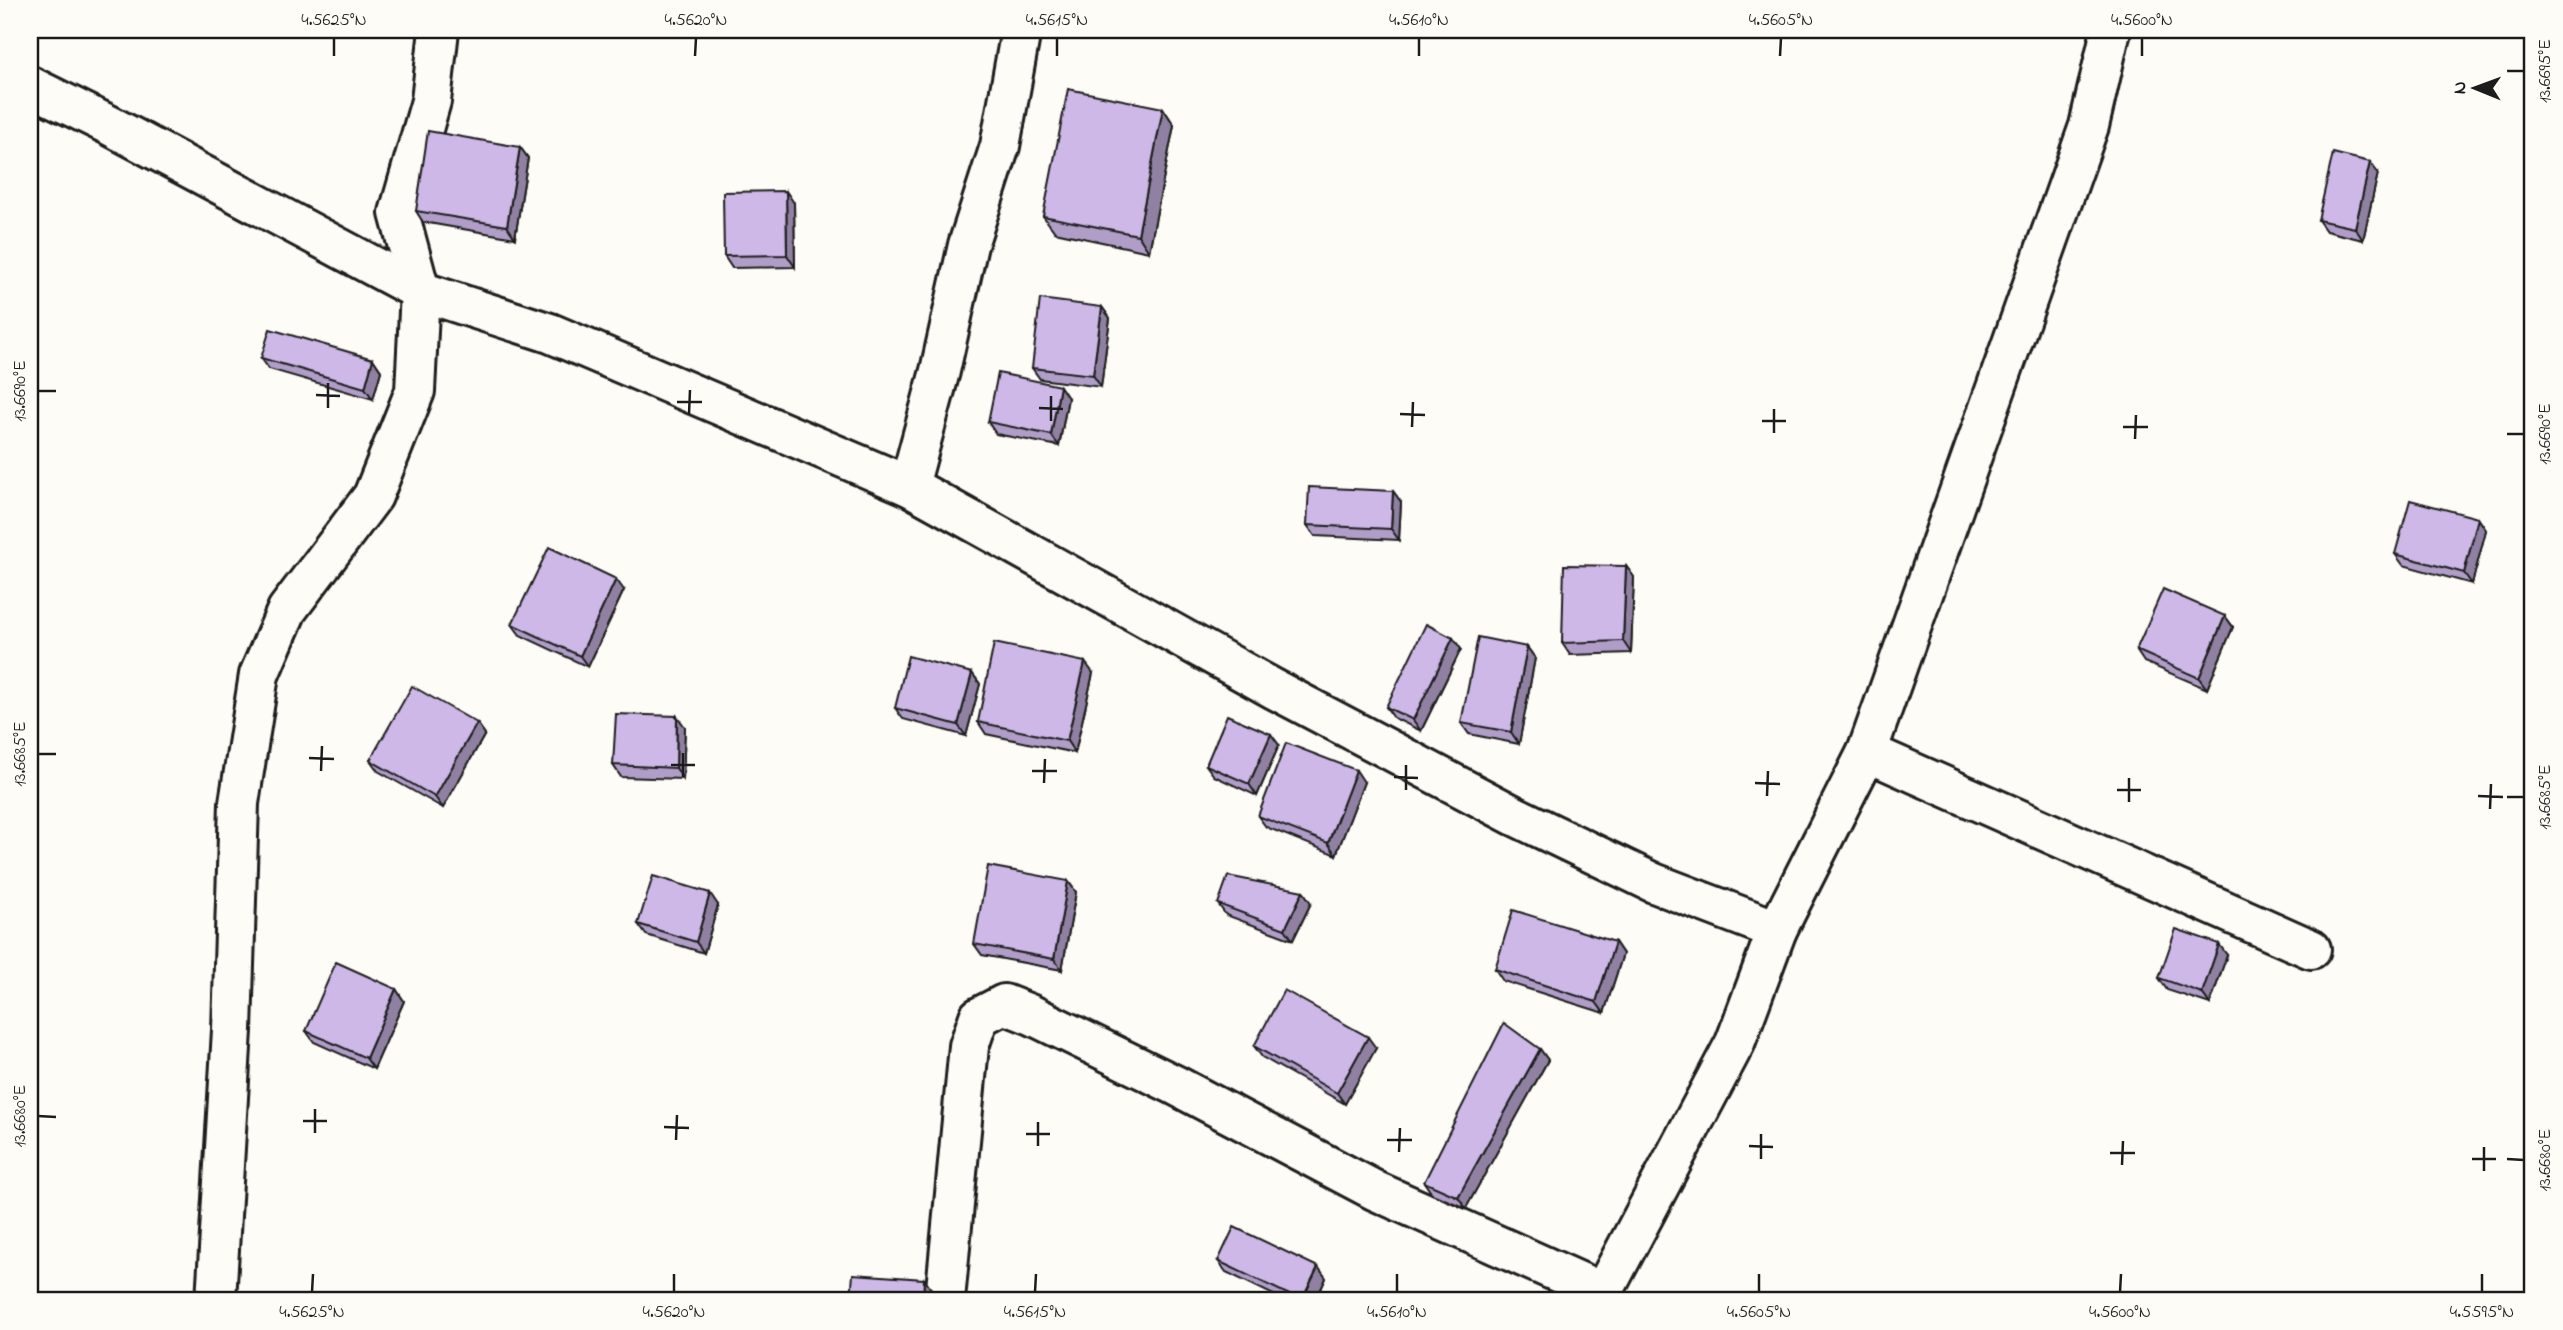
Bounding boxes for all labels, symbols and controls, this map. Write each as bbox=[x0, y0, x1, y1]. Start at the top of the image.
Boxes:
text: 4.5625°N bbox=[301, 8, 367, 34]
text: 4.5620°N bbox=[665, 8, 728, 34]
text: 4.5615°N bbox=[1026, 8, 1088, 34]
text: 4.5610°N bbox=[1389, 8, 1449, 34]
text: 4.5605°N bbox=[1749, 8, 1813, 34]
text: 4.5600°N bbox=[2111, 8, 2173, 34]
text: 13.6695°E bbox=[2533, 39, 2559, 103]
north arrow bbox=[2440, 52, 2510, 122]
text: N bbox=[2447, 81, 2474, 94]
text: 13.6690°E bbox=[8, 360, 34, 422]
text: 13.6690°E bbox=[2533, 403, 2559, 465]
text: 13.6685°E bbox=[8, 721, 34, 787]
text: 13.6685°E bbox=[2533, 764, 2559, 830]
text: 13.6680°E bbox=[8, 1084, 34, 1147]
text: 13.6680°E bbox=[2533, 1128, 2559, 1191]
text: 4.5625°N bbox=[279, 1300, 345, 1326]
text: 4.5620°N bbox=[643, 1300, 706, 1326]
text: 4.5615°N bbox=[1004, 1300, 1066, 1326]
text: 4.5610°N bbox=[1367, 1300, 1427, 1326]
text: 4.5605°N bbox=[1727, 1300, 1791, 1326]
text: 4.5600°N bbox=[2089, 1300, 2151, 1326]
text: 4.5595°N bbox=[2450, 1300, 2514, 1326]

